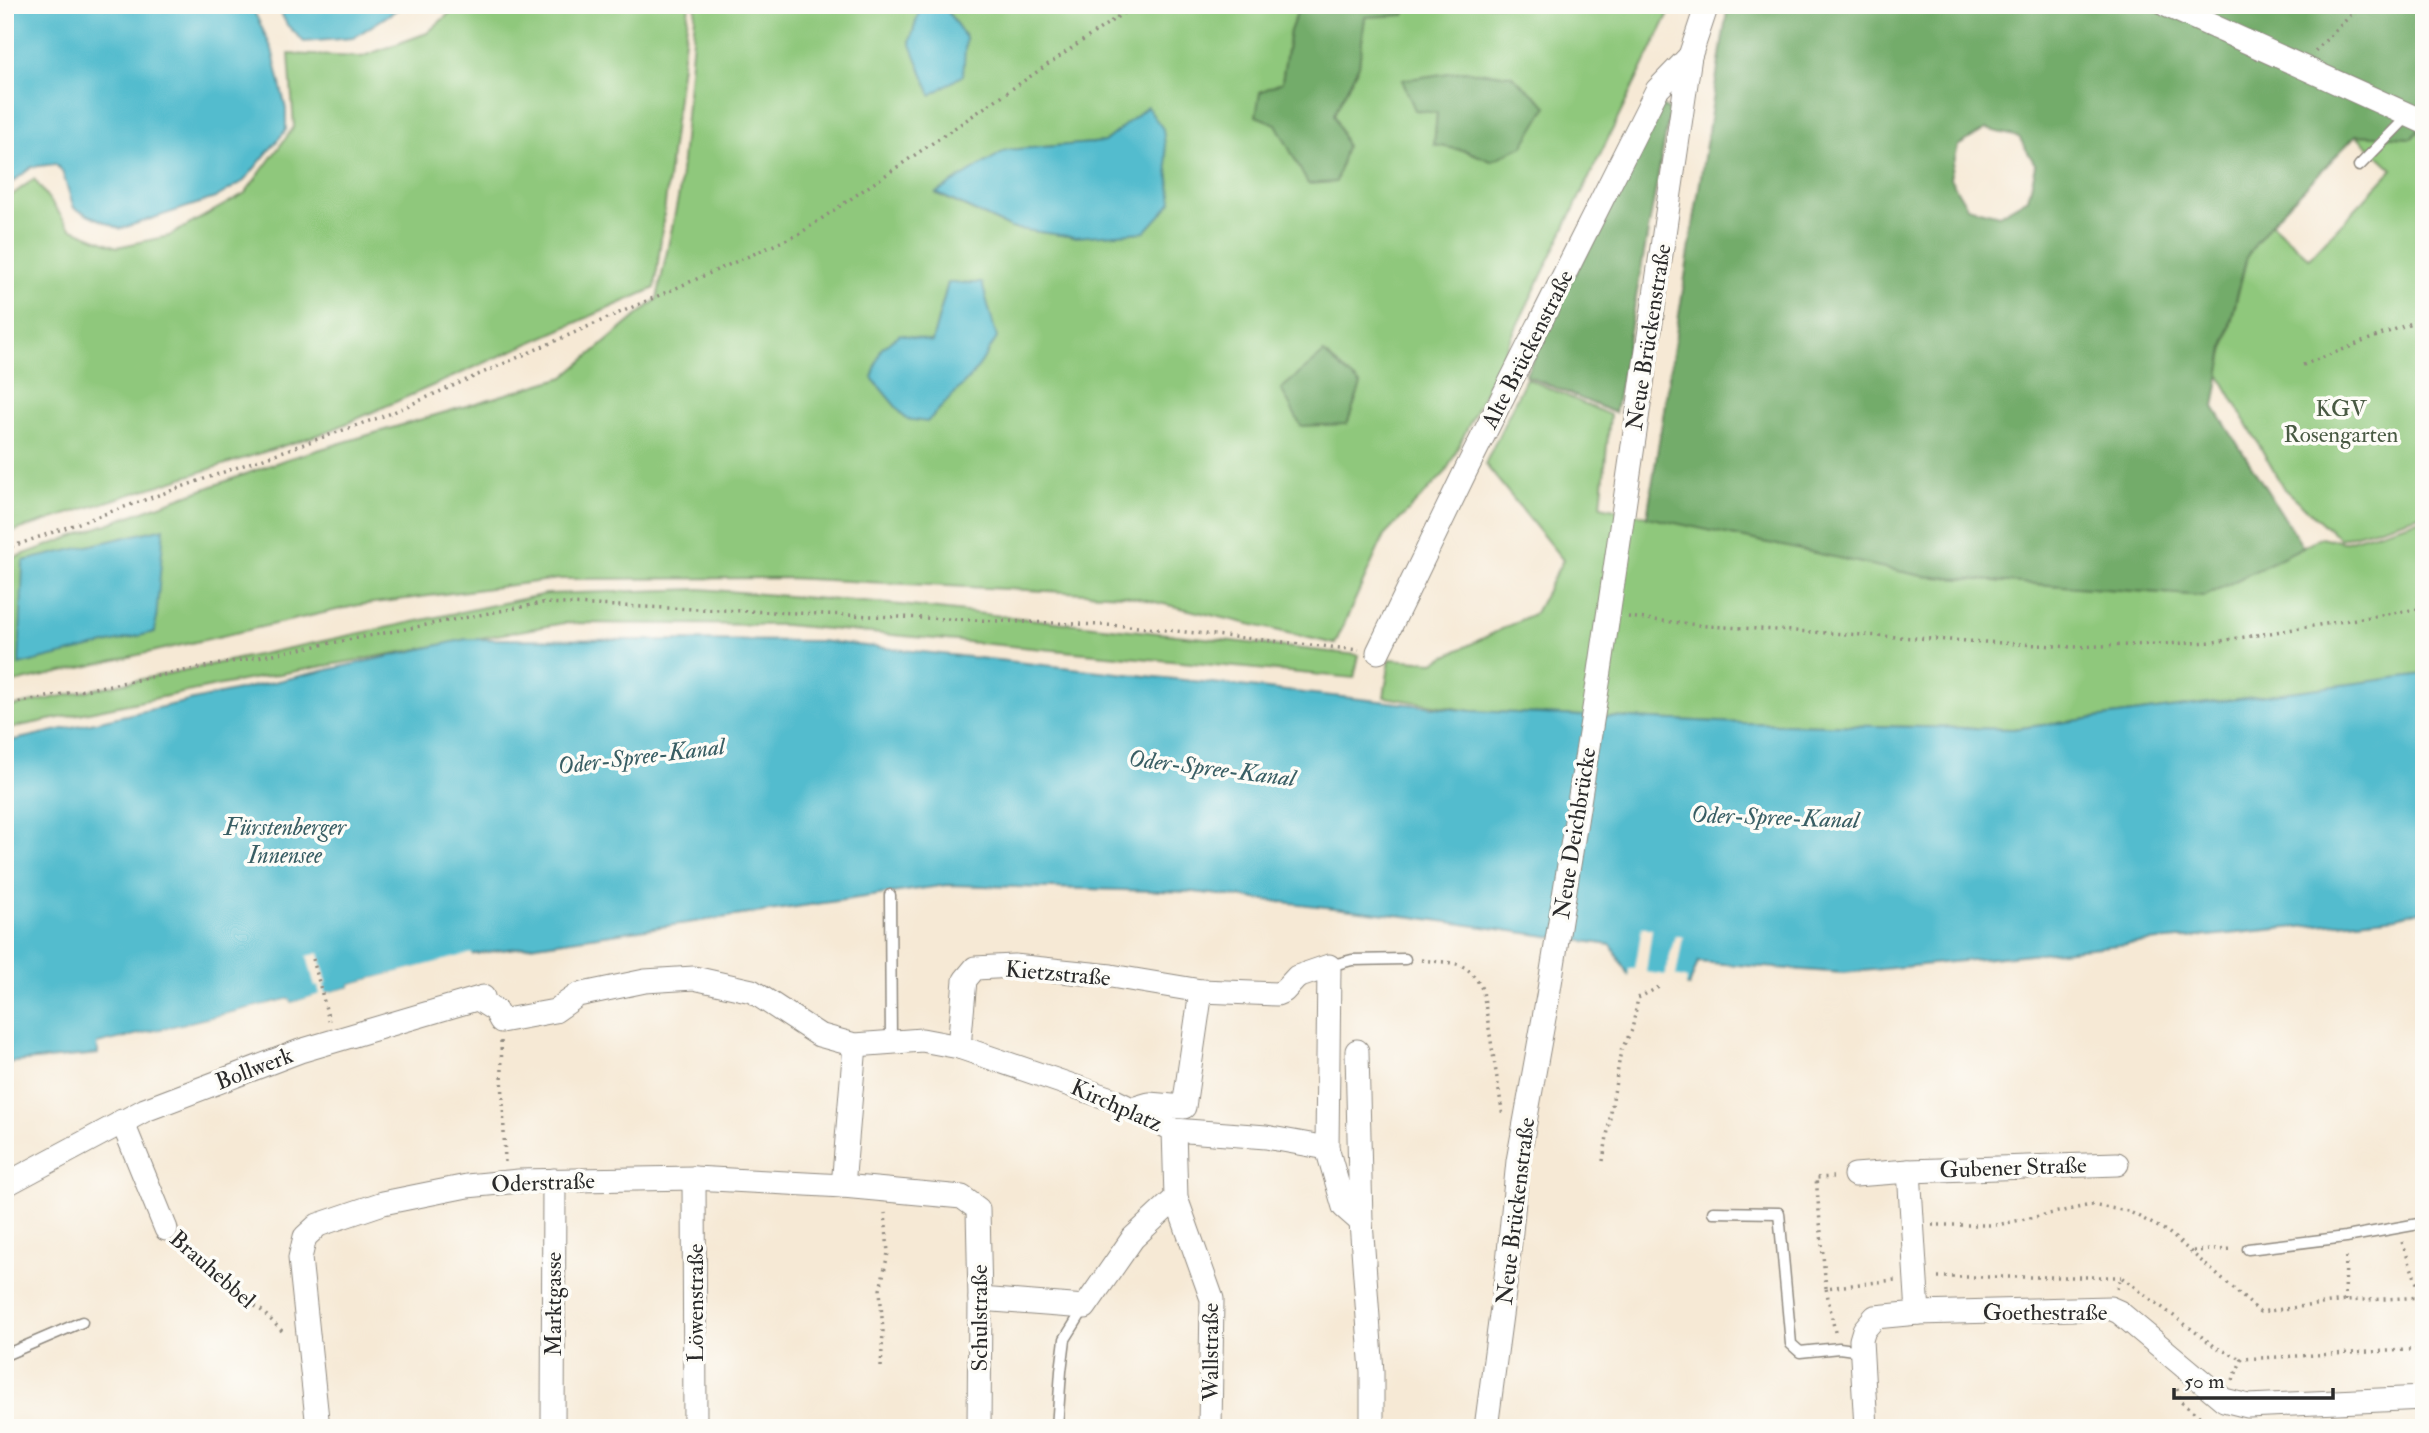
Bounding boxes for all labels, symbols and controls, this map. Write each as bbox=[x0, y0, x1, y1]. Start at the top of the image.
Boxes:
street label: Neue Brückenstraße bbox=[1619, 241, 1678, 432]
street label: Alte Brückenstraße bbox=[1474, 265, 1580, 434]
park label: KGV Rosengarten bbox=[2284, 394, 2399, 449]
water label: Oder-Spree-Kanal bbox=[556, 731, 729, 782]
water label: Oder-Spree-Kanal bbox=[1127, 743, 1300, 794]
street label: Neue Deichbrücke bbox=[1547, 745, 1602, 921]
water label: Oder-Spree-Kanal bbox=[1690, 799, 1862, 836]
water label: Fürstenberger Innensee bbox=[223, 812, 347, 871]
street label: Kietzstraße bbox=[1004, 954, 1112, 993]
street label: Bollwerk bbox=[211, 1040, 297, 1096]
street label: Kirchplatz bbox=[1066, 1072, 1167, 1139]
street label: Neue Brückenstraße bbox=[1490, 1115, 1541, 1306]
street label: Gubener Straße bbox=[1939, 1150, 2087, 1185]
street label: Oderstraße bbox=[491, 1166, 596, 1199]
street label: Brauhebbel bbox=[164, 1224, 262, 1315]
street label: Löwenstraße bbox=[681, 1243, 710, 1362]
street label: Marktgasse bbox=[539, 1251, 568, 1356]
street label: Schulstraße bbox=[965, 1264, 994, 1372]
street label: Goethestraße bbox=[1983, 1298, 2108, 1327]
street label: Wallstraße bbox=[1196, 1303, 1225, 1402]
scale bar bbox=[2174, 1356, 2333, 1400]
text: 50 m bbox=[2184, 1368, 2225, 1395]

